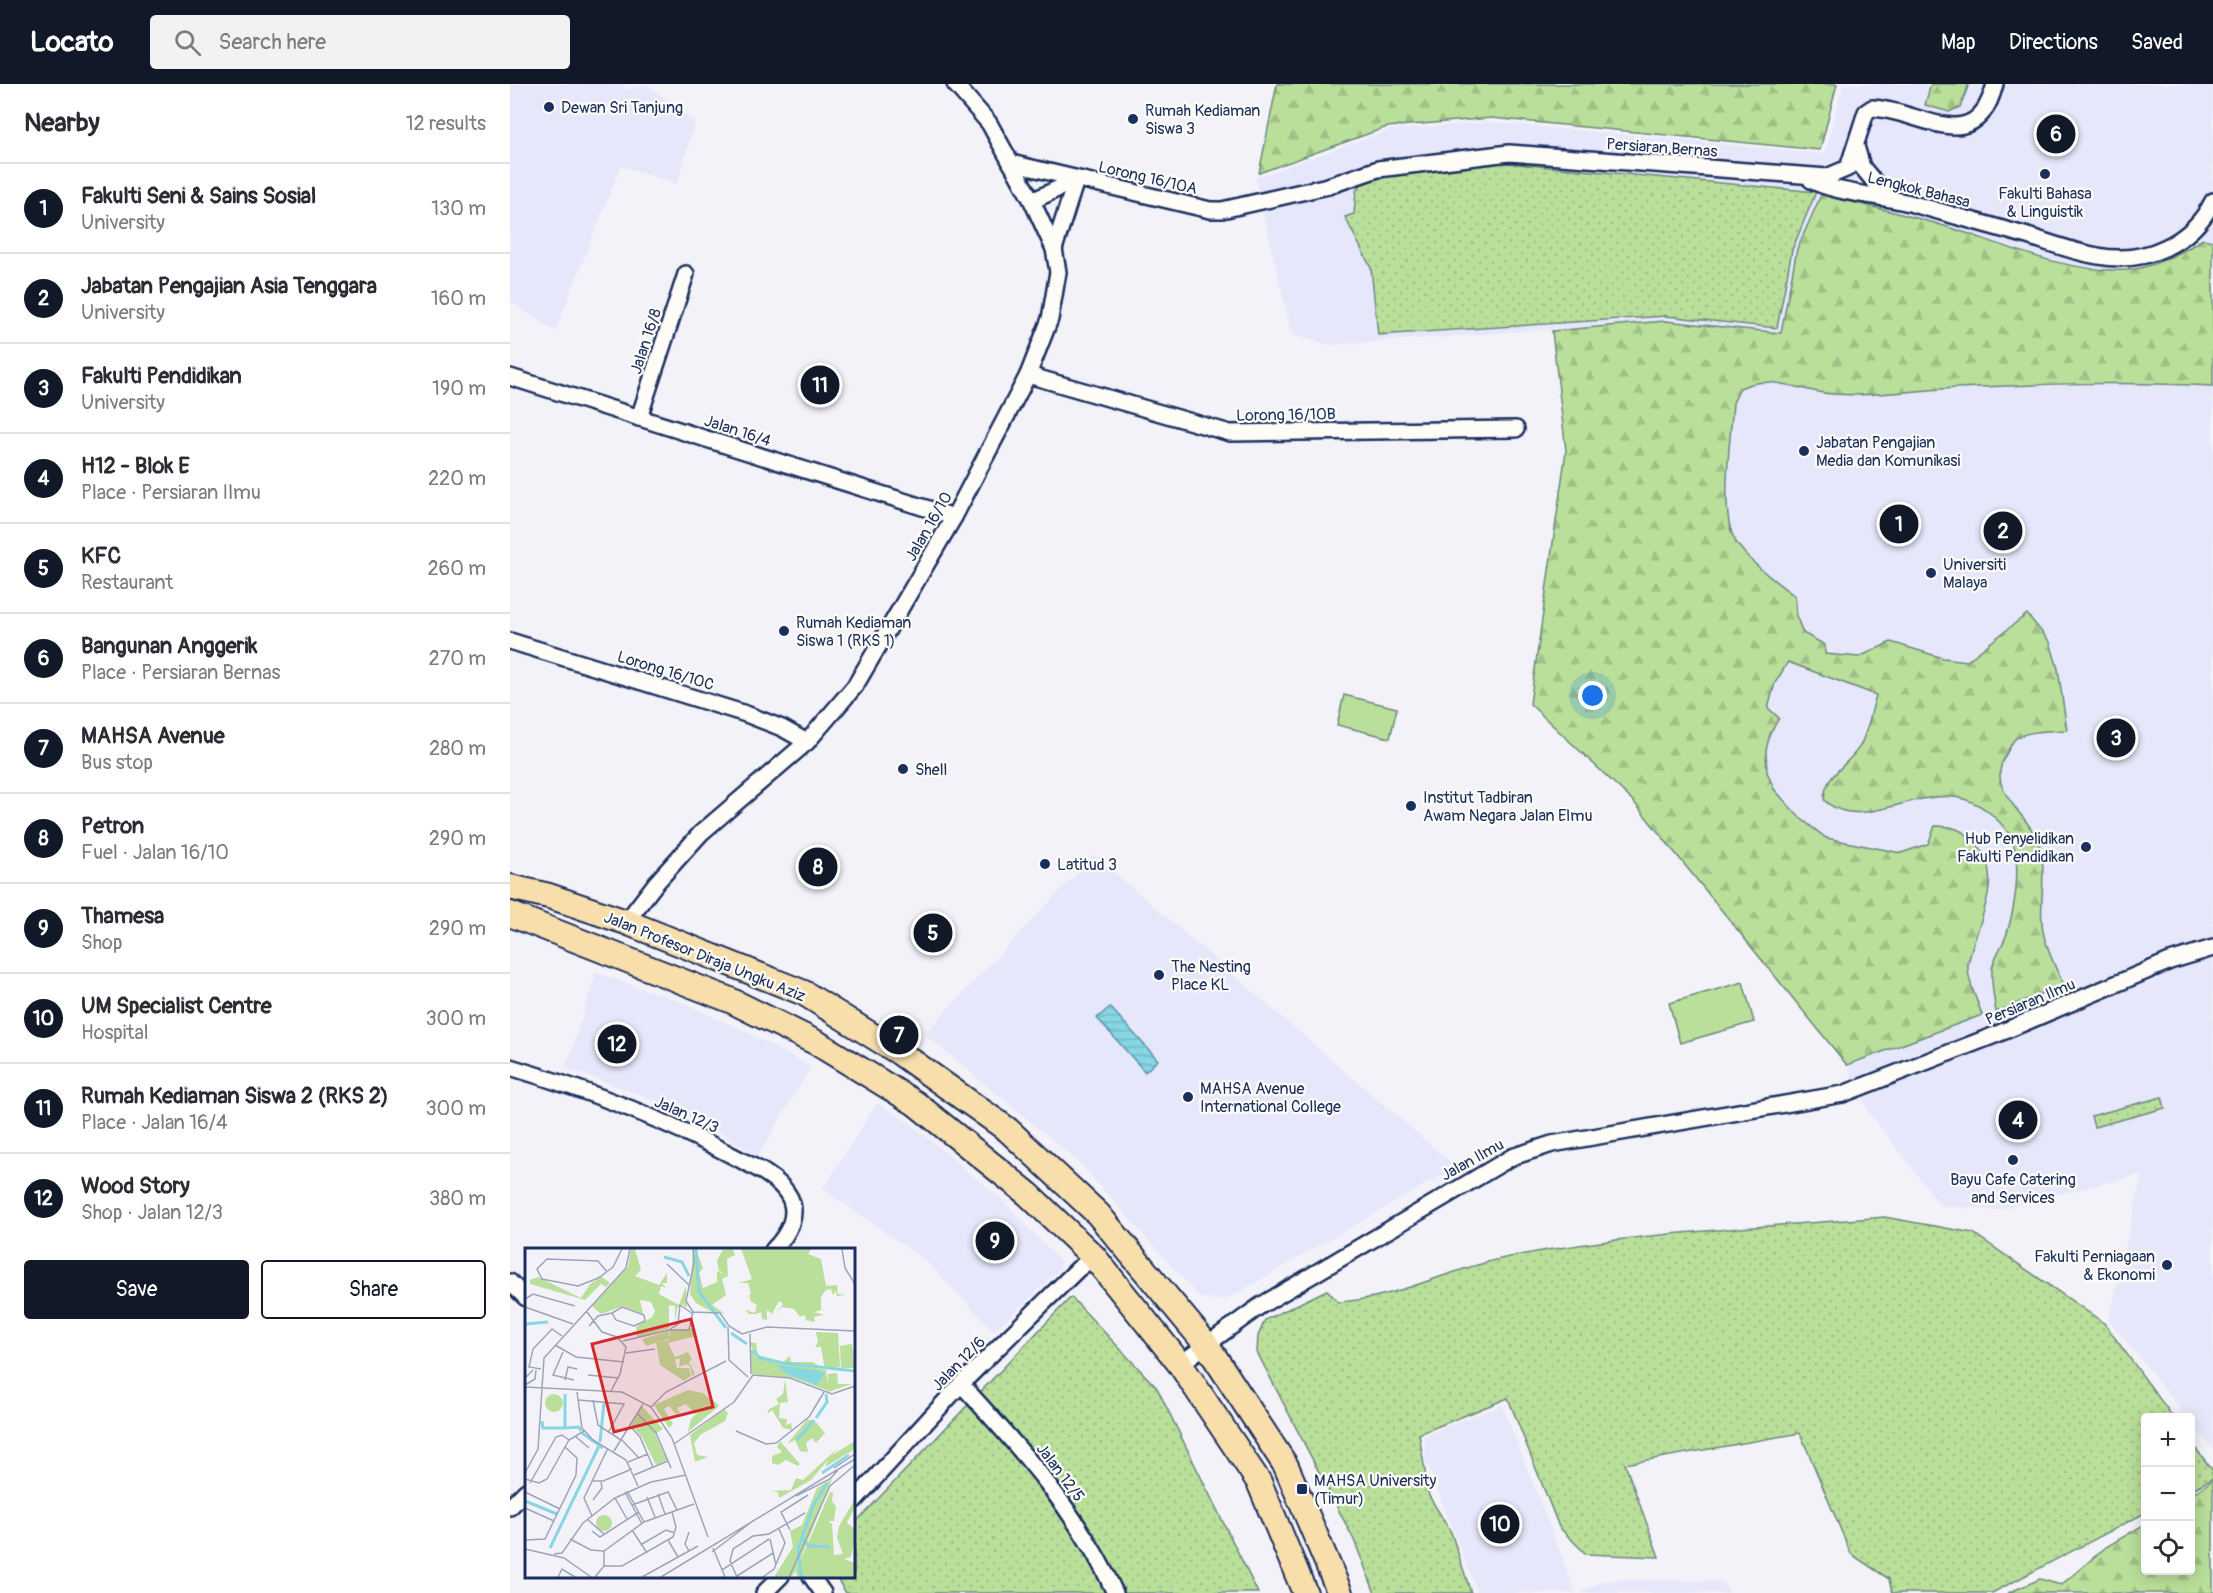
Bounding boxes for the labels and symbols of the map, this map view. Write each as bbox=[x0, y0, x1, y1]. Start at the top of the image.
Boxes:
place label: Dewan Sri Tanjung bbox=[561, 98, 683, 118]
marker: Dewan Sri Tanjung bbox=[542, 100, 556, 114]
place label: Rumah Kediaman Siswa 3 bbox=[1145, 101, 1260, 139]
marker: Rumah Kediaman Siswa 3 bbox=[1126, 112, 1140, 126]
pin: 6 bbox=[2036, 112, 2076, 156]
street label: Persiaran Bernas bbox=[1606, 134, 1718, 162]
street label: Lorong 16/10A bbox=[1096, 157, 1199, 199]
marker: Fakulti Bahasa & Linguistik bbox=[2038, 167, 2052, 181]
street label: Lengkok Bahasa bbox=[1865, 168, 1972, 212]
place label: Fakulti Bahasa & Linguistik bbox=[1998, 184, 2092, 222]
street label: Jalan 16/8 bbox=[626, 306, 666, 377]
pin: 11 bbox=[800, 362, 840, 408]
street label: Lorong 16/10B bbox=[1236, 404, 1336, 426]
street label: Jalan 16/4 bbox=[702, 411, 774, 451]
place label: Jabatan Pengajian Media dan Komunikasi bbox=[1816, 433, 1961, 471]
marker: Jabatan Pengajian Media dan Komunikasi bbox=[1797, 444, 1811, 458]
street label: Jalan 16/10 bbox=[901, 488, 957, 565]
pin: 1 bbox=[1880, 502, 1918, 546]
pin: 2 bbox=[1984, 508, 2022, 554]
place label: Universiti Malaya bbox=[1943, 555, 2006, 593]
marker: Universiti Malaya bbox=[1924, 566, 1938, 580]
place label: Rumah Kediaman Siswa 1 (RKS 1) bbox=[796, 613, 911, 651]
marker: Rumah Kediaman Siswa 1 (RKS 1) bbox=[777, 624, 791, 638]
street label: Lorong 16/10C bbox=[615, 647, 717, 695]
your location bbox=[1578, 681, 1607, 710]
pin: 3 bbox=[2096, 716, 2136, 760]
place label: Shell bbox=[915, 760, 947, 780]
marker: Shell bbox=[896, 762, 910, 776]
place label: Institut Tadbiran Awam Negara Jalan Elmu bbox=[1423, 788, 1592, 826]
marker: Institut Tadbiran Awam Negara Jalan Elmu bbox=[1404, 799, 1418, 813]
place label: Hub Penyelidikan Fakulti Pendidikan bbox=[1957, 829, 2074, 867]
marker: Hub Penyelidikan Fakulti Pendidikan bbox=[2079, 840, 2093, 854]
pin: 8 bbox=[798, 844, 838, 890]
place label: Latitud 3 bbox=[1057, 855, 1117, 875]
marker: Latitud 3 bbox=[1038, 857, 1052, 871]
street label: Jalan Profesor Diraja Ungku Aziz bbox=[601, 907, 808, 1007]
pin: 5 bbox=[914, 910, 952, 956]
place label: The Nesting Place KL bbox=[1171, 957, 1251, 995]
marker: The Nesting Place KL bbox=[1152, 968, 1166, 982]
street label: Persiaran Ilmu bbox=[1982, 974, 2078, 1030]
pin: 7 bbox=[880, 1012, 918, 1058]
pin: 12 bbox=[598, 1022, 636, 1066]
place label: MAHSA Avenue International College bbox=[1200, 1079, 1341, 1117]
marker: MAHSA Avenue International College bbox=[1181, 1090, 1195, 1104]
street label: Jalan 12/3 bbox=[651, 1092, 722, 1138]
pin: 4 bbox=[1998, 1098, 2038, 1142]
street label: Jalan Ilmu bbox=[1437, 1134, 1508, 1185]
marker: Bayu Cafe Catering and Services bbox=[2006, 1153, 2020, 1167]
place label: Bayu Cafe Catering and Services bbox=[1950, 1170, 2076, 1208]
pin: 9 bbox=[976, 1218, 1014, 1264]
place label: Fakulti Perniagaan & Ekonomi bbox=[2034, 1247, 2155, 1285]
inset map bbox=[525, 1248, 855, 1578]
marker: Fakulti Perniagaan & Ekonomi bbox=[2160, 1258, 2174, 1272]
street label: Jalan 12/6 bbox=[928, 1332, 990, 1395]
street label: Jalan 12/5 bbox=[1032, 1439, 1089, 1506]
place label: MAHSA University (Timur) bbox=[1314, 1471, 1436, 1509]
marker: MAHSA University (Timur) bbox=[1295, 1482, 1309, 1496]
pin: 10 bbox=[1480, 1502, 1520, 1546]

